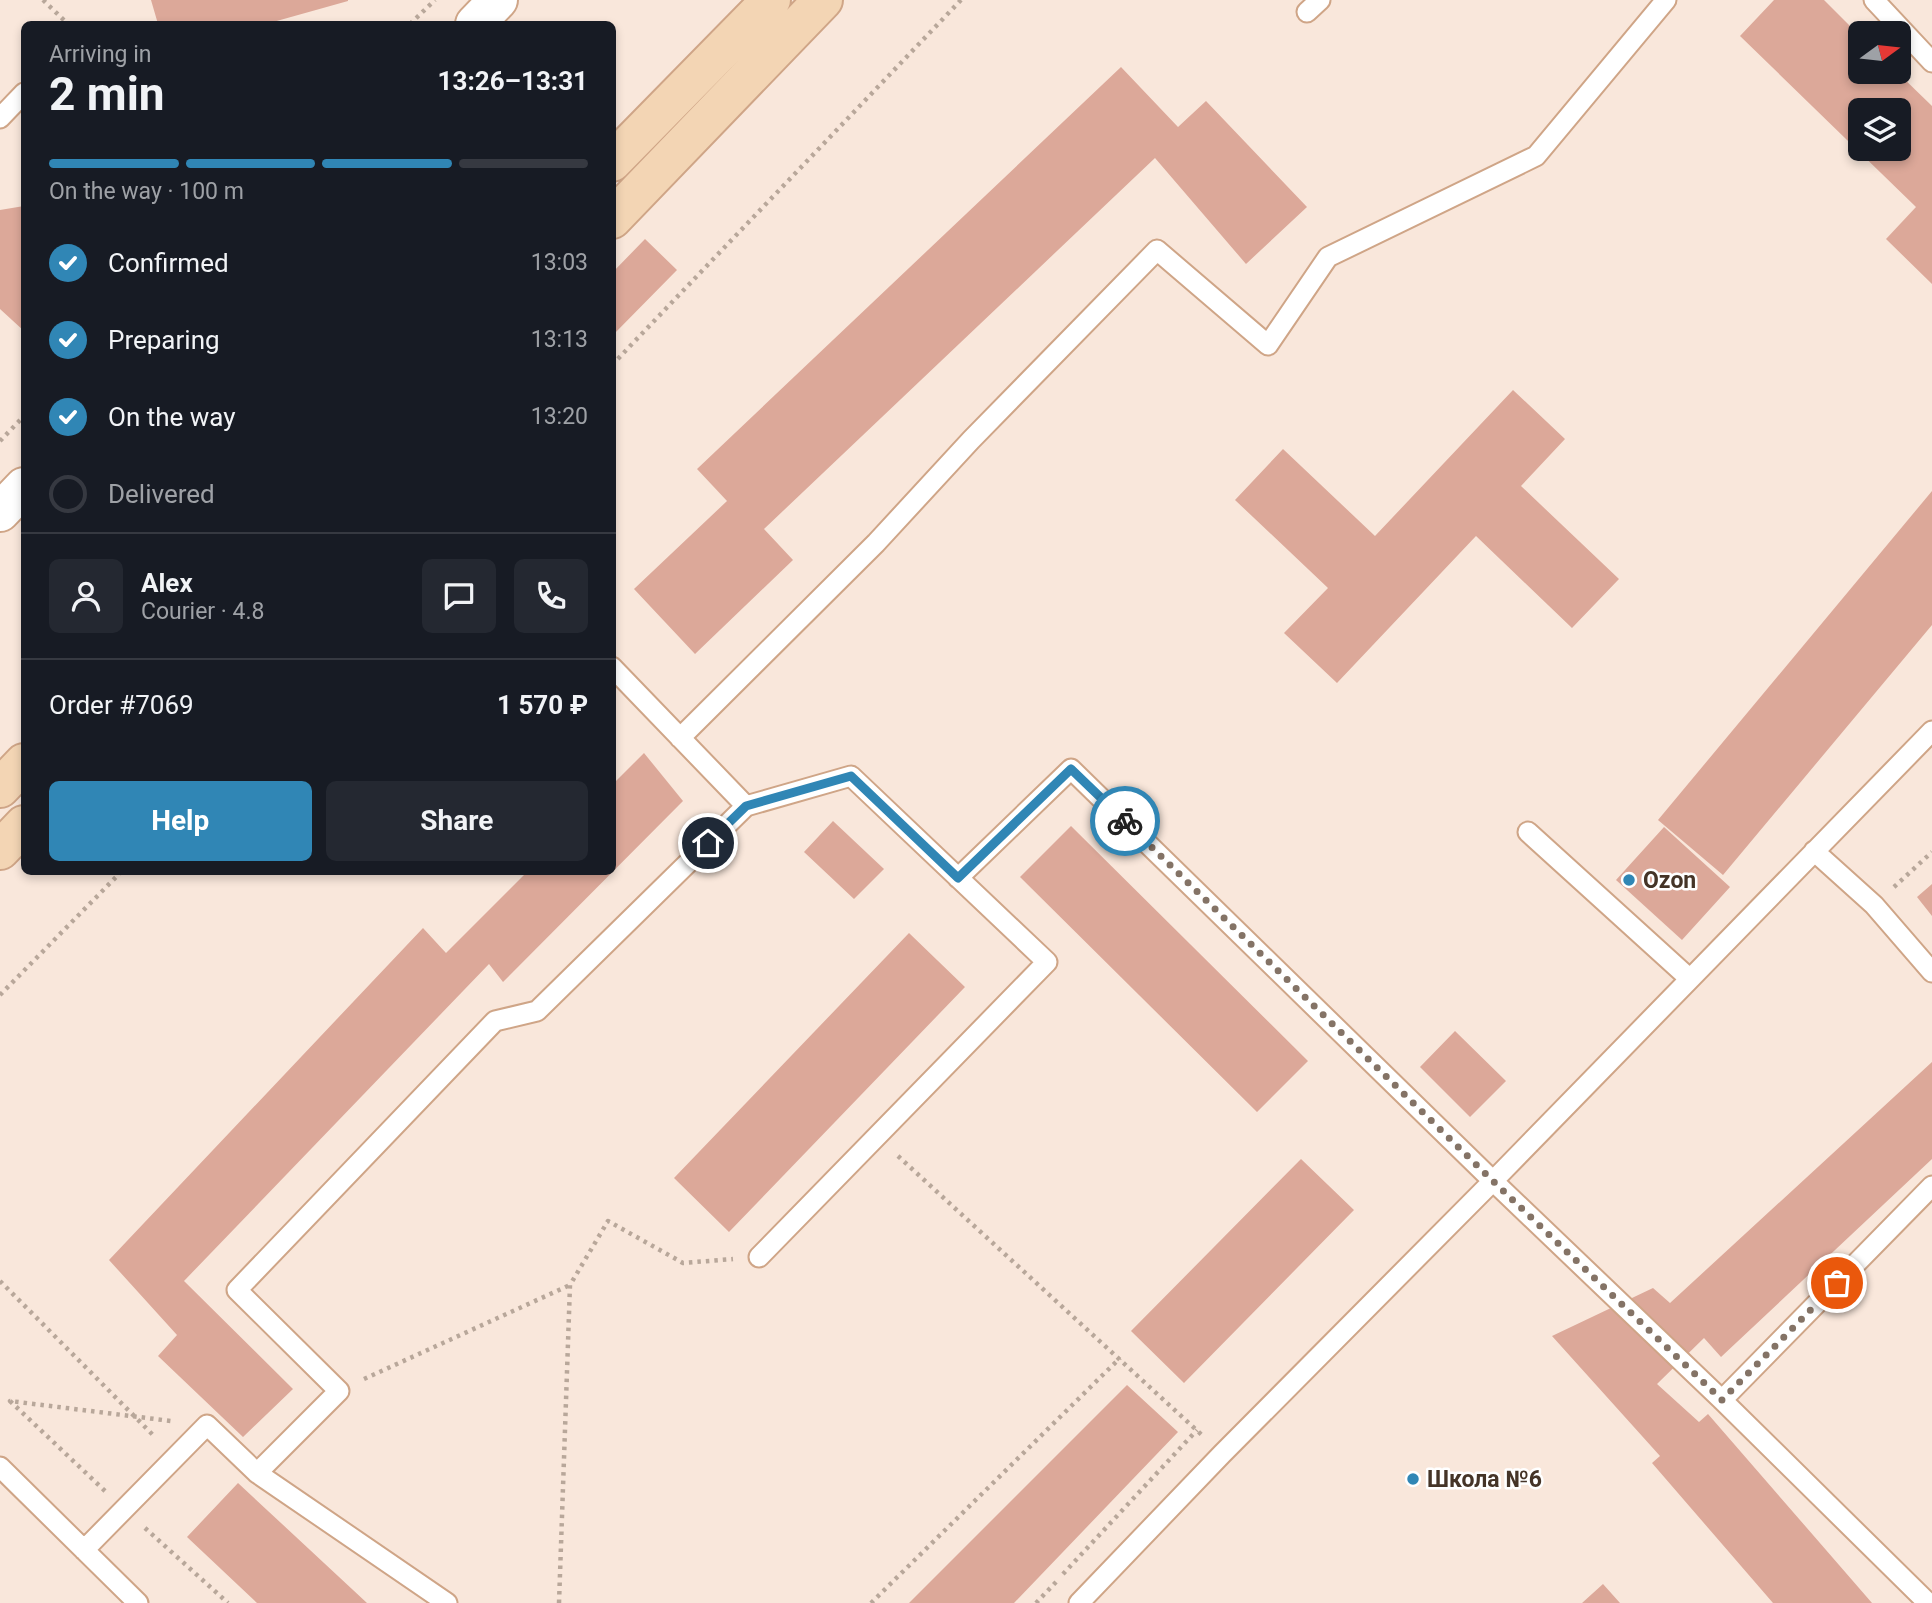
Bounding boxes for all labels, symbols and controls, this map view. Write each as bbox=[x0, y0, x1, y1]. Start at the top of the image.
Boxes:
north arrow bbox=[1848, 21, 1911, 84]
map controls bbox=[1848, 21, 1911, 161]
text: Arriving in bbox=[49, 41, 152, 68]
text: 13:26–13:31 bbox=[438, 66, 588, 96]
text: 2 min bbox=[49, 67, 165, 121]
button: layers bbox=[1848, 98, 1911, 161]
text: On the way · 100 m bbox=[49, 178, 244, 205]
icon: check bbox=[49, 244, 87, 282]
text: Confirmed bbox=[108, 248, 229, 278]
text: 13:03 bbox=[531, 249, 588, 276]
icon: check bbox=[49, 321, 87, 359]
text: Preparing bbox=[108, 325, 220, 355]
text: 13:13 bbox=[531, 326, 588, 353]
icon: check bbox=[49, 398, 87, 436]
text: On the way bbox=[108, 402, 236, 432]
text: 13:20 bbox=[531, 403, 588, 430]
text: Delivered bbox=[108, 479, 215, 509]
button: person bbox=[49, 559, 123, 633]
button: chat bbox=[422, 559, 496, 633]
button: phone bbox=[514, 559, 588, 633]
text: Alex bbox=[141, 568, 193, 598]
text: Courier · 4.8 bbox=[141, 598, 264, 625]
text: Order #7069 bbox=[49, 690, 194, 720]
text: 1 570 ₽ bbox=[497, 690, 588, 720]
button: Help bbox=[49, 781, 312, 861]
button: Share bbox=[326, 781, 588, 861]
courier bbox=[1090, 786, 1160, 856]
icon: bike bbox=[1106, 802, 1144, 840]
pin bbox=[678, 813, 738, 873]
icon: home bbox=[689, 824, 727, 862]
place label: Ozon bbox=[1643, 867, 1696, 894]
marker: Ozon bbox=[1621, 872, 1637, 888]
pin bbox=[1807, 1253, 1867, 1313]
icon: bag bbox=[1818, 1264, 1856, 1302]
place label: Школа №6 bbox=[1427, 1466, 1542, 1493]
marker: Школа №6 bbox=[1405, 1471, 1421, 1487]

